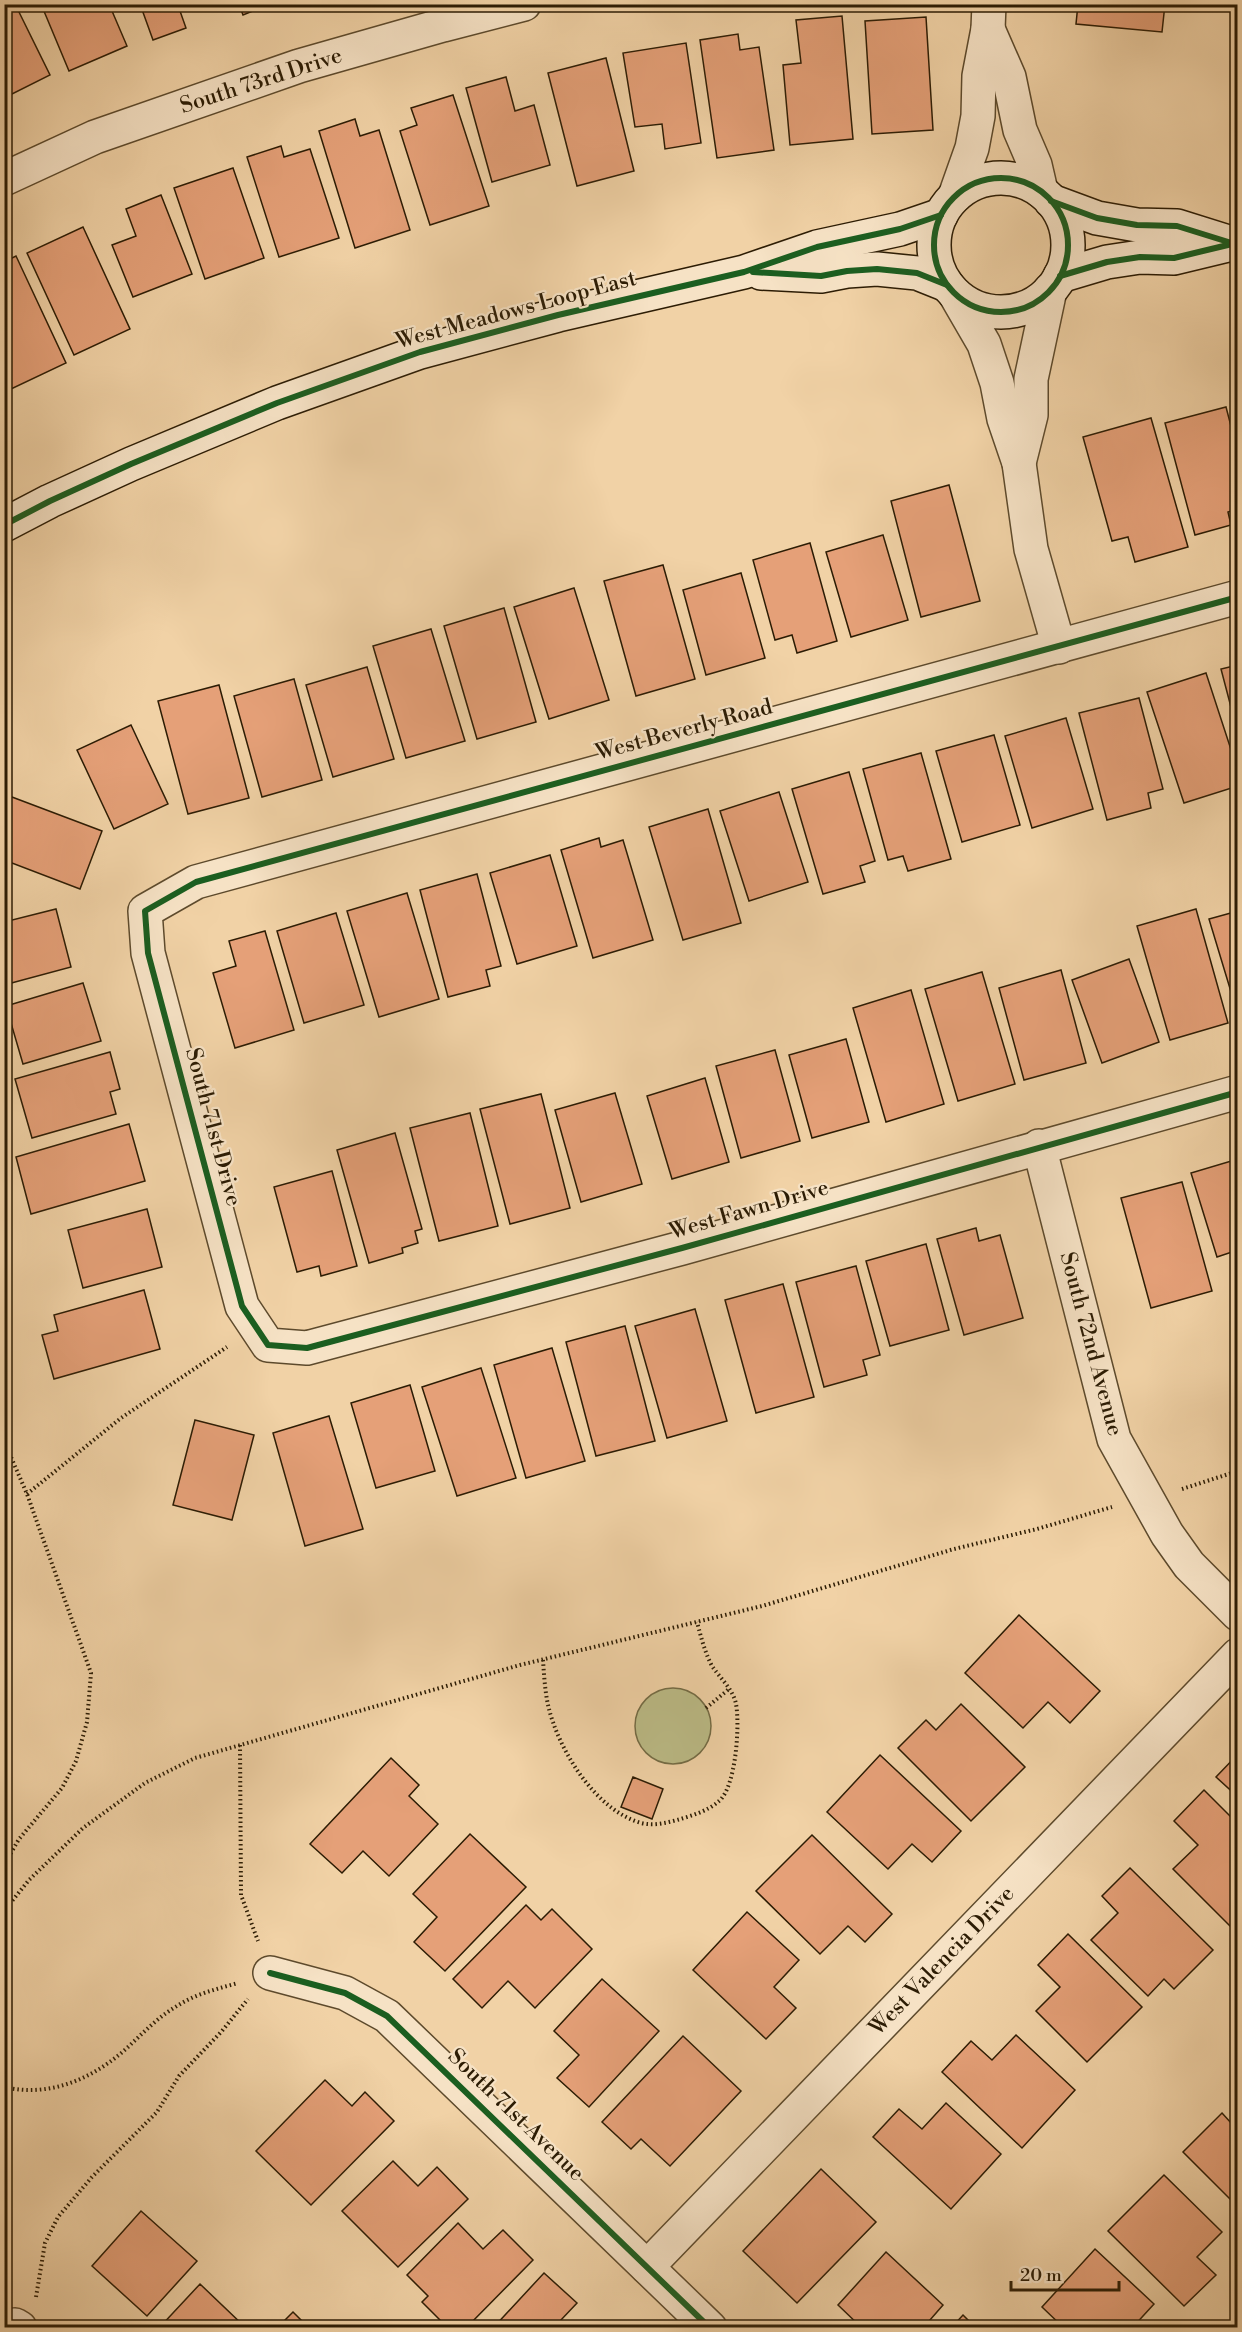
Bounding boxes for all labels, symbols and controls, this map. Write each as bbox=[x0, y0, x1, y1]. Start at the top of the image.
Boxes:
street label: South 73rd Drive bbox=[177, 42, 345, 120]
street label: West Meadows Loop East bbox=[392, 265, 640, 355]
street label: West Beverly Road bbox=[592, 693, 776, 767]
street label: South 71st Drive bbox=[179, 1045, 247, 1209]
street label: West Fawn Drive bbox=[665, 1174, 832, 1246]
street label: South 72nd Avenue bbox=[1053, 1249, 1129, 1439]
street label: West Valencia Drive bbox=[863, 1881, 1020, 2042]
street label: South 71st Avenue bbox=[442, 2043, 590, 2187]
scale bar bbox=[1011, 2254, 1119, 2292]
text: 20 m bbox=[1020, 2264, 1062, 2287]

